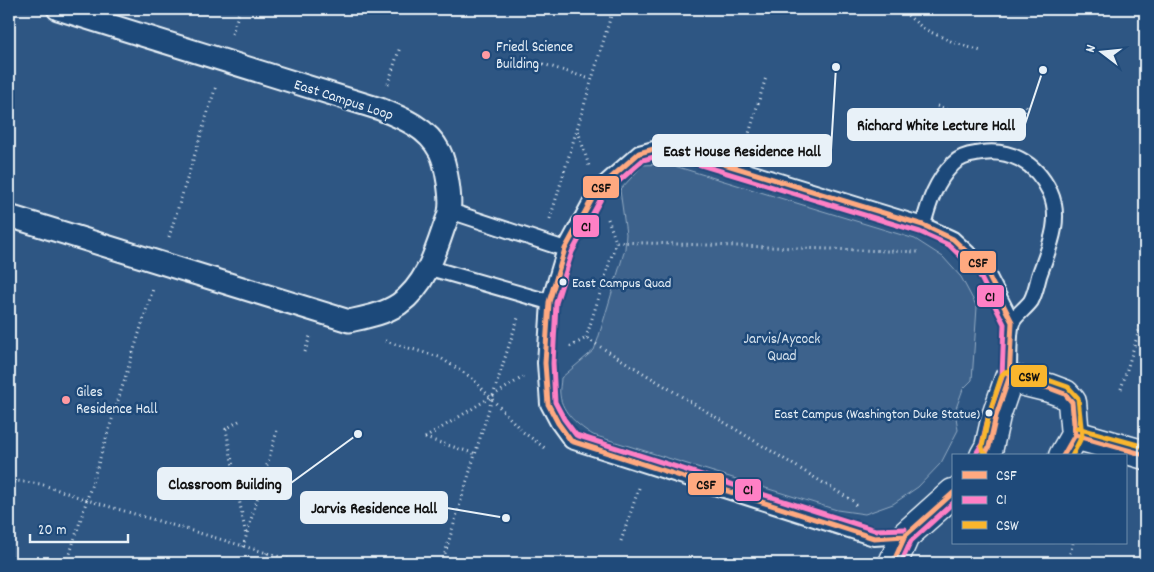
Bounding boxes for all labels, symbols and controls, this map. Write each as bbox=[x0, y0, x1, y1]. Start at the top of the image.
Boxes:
north arrow bbox=[1076, 28, 1126, 78]
place label: Friedl Science Building bbox=[496, 37, 574, 76]
text: N bbox=[1081, 43, 1102, 55]
marker: Friedl Science Building bbox=[480, 49, 492, 61]
street label: East Campus Loop bbox=[291, 74, 396, 127]
callout: Richard White Lecture Hall bbox=[848, 109, 1025, 140]
text: Richard White Lecture Hall bbox=[857, 115, 1015, 138]
callout: East House Residence Hall bbox=[653, 135, 831, 166]
text: East House Residence Hall bbox=[663, 141, 821, 164]
line badge: CSF bbox=[582, 175, 620, 199]
text: CSF bbox=[591, 179, 611, 199]
line badge: C1 bbox=[572, 214, 600, 238]
text: C1 bbox=[581, 218, 591, 238]
line badge: CSF bbox=[959, 250, 997, 274]
text: CSF bbox=[968, 254, 988, 274]
place label: East Campus Quad bbox=[572, 274, 671, 294]
marker: East Campus Quad bbox=[558, 277, 568, 287]
line badge: C1 bbox=[976, 284, 1005, 308]
text: C1 bbox=[985, 288, 995, 308]
park label: Jarvis/Aycock Quad bbox=[744, 329, 820, 368]
line badge: CSW bbox=[1010, 364, 1048, 388]
text: CSW bbox=[1018, 368, 1041, 388]
place label: Giles Residence Hall bbox=[76, 382, 158, 421]
marker: Giles Residence Hall bbox=[60, 394, 72, 406]
place label: East Campus (Washington Duke Statue) bbox=[774, 405, 980, 425]
marker: East Campus (Washington Duke Statue) bbox=[984, 408, 994, 418]
legend bbox=[952, 454, 1126, 544]
text: CSF bbox=[996, 466, 1017, 488]
callout: Classroom Building bbox=[158, 468, 291, 499]
line badge: CSF bbox=[687, 472, 725, 496]
text: Classroom Building bbox=[168, 474, 282, 497]
text: CSF bbox=[696, 476, 716, 496]
line badge: C1 bbox=[734, 478, 762, 502]
text: C1 bbox=[743, 481, 753, 501]
text: C1 bbox=[996, 490, 1007, 512]
callout: Jarvis Residence Hall bbox=[301, 492, 447, 523]
text: Jarvis Residence Hall bbox=[311, 498, 437, 521]
scale bar bbox=[30, 512, 128, 544]
text: CSW bbox=[996, 516, 1019, 538]
text: 20 m bbox=[38, 520, 66, 542]

